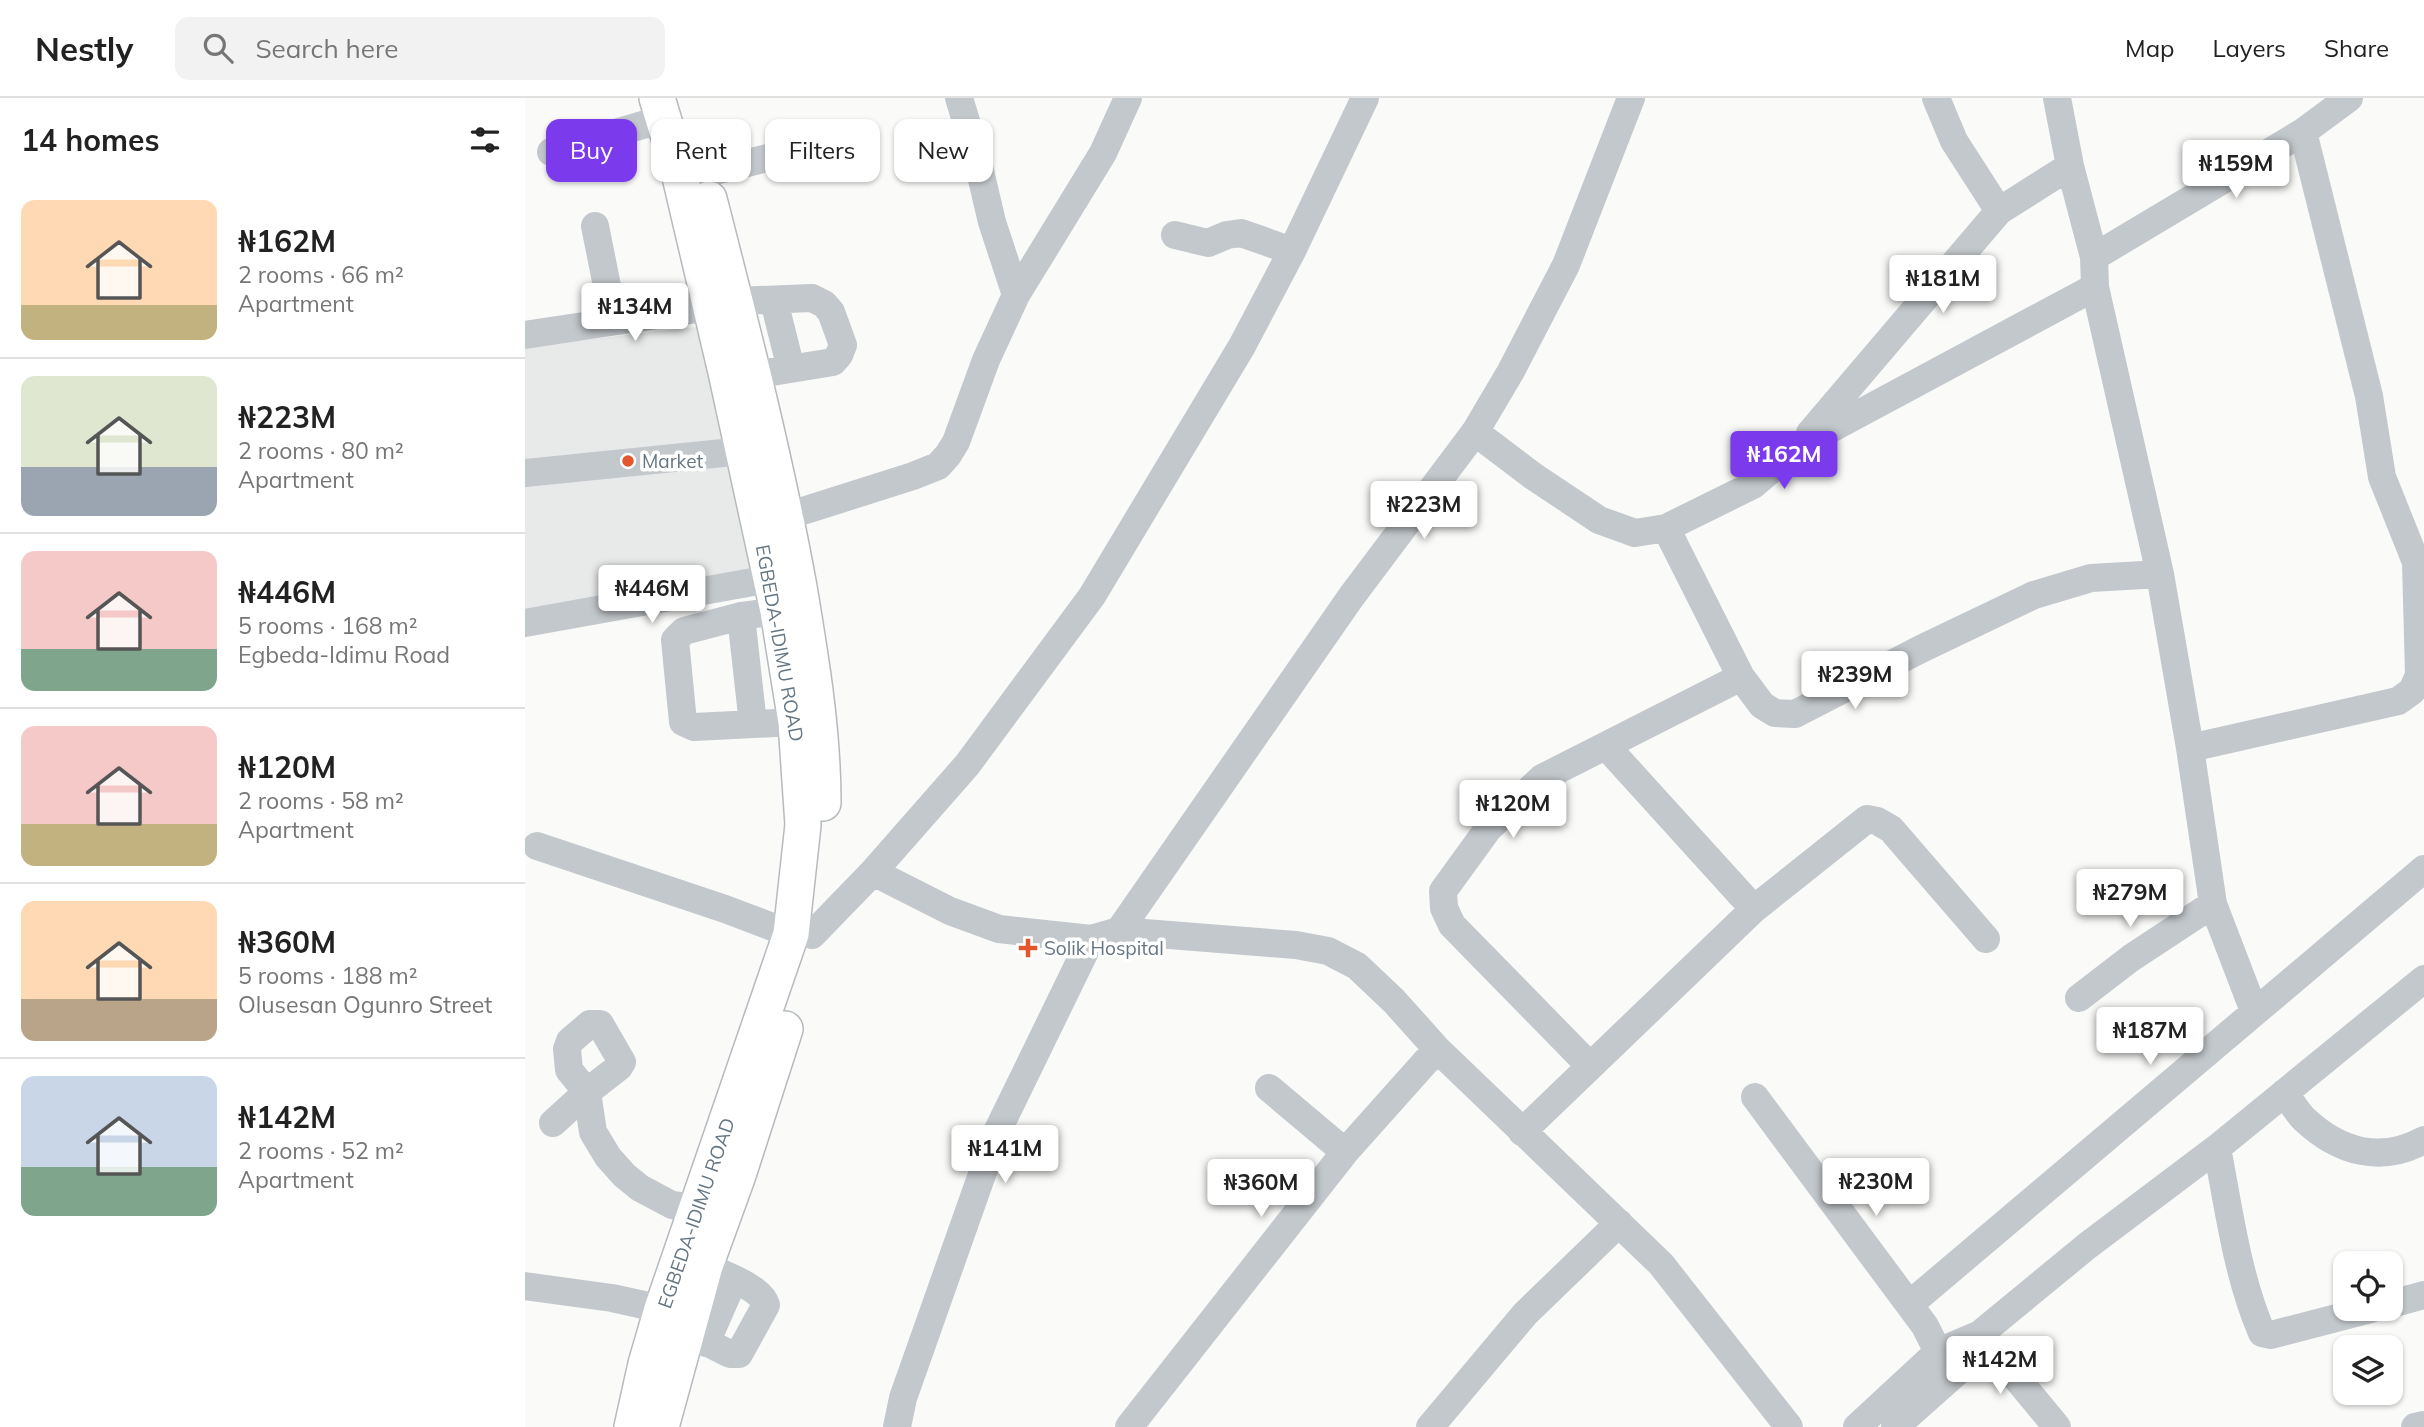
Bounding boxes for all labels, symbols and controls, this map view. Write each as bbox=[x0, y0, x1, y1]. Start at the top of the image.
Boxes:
search box bbox=[175, 17, 665, 80]
text: Nestly bbox=[35, 28, 133, 69]
icon: search bbox=[199, 29, 237, 67]
text: Search here bbox=[255, 32, 398, 65]
text: Map bbox=[2125, 33, 2174, 63]
text: Layers bbox=[2212, 33, 2286, 63]
text: Share bbox=[2324, 33, 2389, 63]
chip: Buy bbox=[546, 119, 637, 182]
chip: Rent bbox=[651, 119, 751, 182]
chip: Filters bbox=[765, 119, 880, 182]
chip: New bbox=[894, 119, 993, 182]
text: 14 homes bbox=[21, 121, 160, 159]
icon: filters bbox=[466, 121, 504, 159]
pin: ₦159M bbox=[2187, 140, 2285, 200]
text: ₦159M bbox=[2198, 148, 2274, 177]
text: ₦162M bbox=[238, 222, 336, 260]
icon: home bbox=[77, 228, 161, 312]
pin: ₦181M bbox=[1894, 256, 1992, 315]
text: 2 rooms · 66 m² bbox=[238, 260, 404, 289]
text: ₦181M bbox=[1905, 263, 1981, 292]
pin: ₦134M bbox=[586, 284, 684, 343]
text: Apartment bbox=[238, 289, 354, 318]
text: ₦134M bbox=[597, 291, 673, 320]
text: ₦223M bbox=[238, 398, 336, 436]
icon: home bbox=[77, 404, 161, 488]
pin: ₦162M bbox=[1735, 432, 1833, 491]
text: 2 rooms · 80 m² bbox=[238, 436, 404, 465]
text: ₦162M bbox=[1746, 439, 1822, 468]
place label: Market bbox=[642, 449, 703, 473]
marker: Market bbox=[620, 453, 636, 469]
text: Apartment bbox=[238, 465, 354, 494]
pin: ₦223M bbox=[1375, 482, 1473, 541]
text: ₦223M bbox=[1386, 489, 1462, 518]
street label: EGBEDA-IDIMU ROAD bbox=[751, 543, 809, 743]
pin: ₦446M bbox=[603, 566, 701, 625]
text: ₦446M bbox=[238, 573, 336, 611]
text: ₦446M bbox=[614, 573, 690, 602]
icon: home bbox=[77, 579, 161, 663]
text: 5 rooms · 168 m² bbox=[238, 611, 418, 640]
text: Egbeda-Idimu Road bbox=[238, 640, 450, 669]
pin: ₦239M bbox=[1806, 652, 1904, 711]
text: ₦239M bbox=[1817, 659, 1893, 688]
text: ₦120M bbox=[238, 748, 336, 786]
icon: home bbox=[77, 754, 161, 838]
pin: ₦120M bbox=[1464, 780, 1562, 840]
text: 2 rooms · 58 m² bbox=[238, 786, 404, 815]
text: ₦120M bbox=[1475, 788, 1551, 817]
text: Apartment bbox=[238, 815, 354, 844]
pin: ₦279M bbox=[2081, 870, 2179, 929]
text: ₦279M bbox=[2092, 877, 2168, 906]
text: ₦360M bbox=[238, 923, 336, 961]
icon: home bbox=[77, 929, 161, 1013]
place label: Solik Hospital bbox=[1044, 936, 1164, 960]
marker: Solik Hospital bbox=[1018, 938, 1038, 958]
text: 5 rooms · 188 m² bbox=[238, 961, 418, 990]
text: Olusesan Ogunro Street bbox=[238, 990, 492, 1019]
pin: ₦187M bbox=[2101, 1007, 2199, 1067]
text: ₦187M bbox=[2112, 1015, 2188, 1044]
text: ₦142M bbox=[238, 1098, 336, 1136]
icon: home bbox=[77, 1104, 161, 1188]
street label: EGBEDA-IDIMU ROAD bbox=[652, 1115, 740, 1311]
pin: ₦141M bbox=[956, 1126, 1054, 1185]
text: ₦141M bbox=[967, 1133, 1043, 1162]
text: 2 rooms · 52 m² bbox=[238, 1136, 404, 1165]
pin: ₦230M bbox=[1827, 1158, 1925, 1218]
pin: ₦360M bbox=[1212, 1160, 1310, 1219]
text: Apartment bbox=[238, 1165, 354, 1194]
text: ₦230M bbox=[1838, 1166, 1914, 1195]
text: ₦360M bbox=[1223, 1167, 1299, 1196]
map controls bbox=[2333, 1251, 2403, 1405]
button: locate bbox=[2333, 1251, 2403, 1321]
button: layers bbox=[2333, 1335, 2403, 1405]
pin: ₦142M bbox=[1951, 1336, 2049, 1396]
text: ₦142M bbox=[1962, 1344, 2038, 1373]

